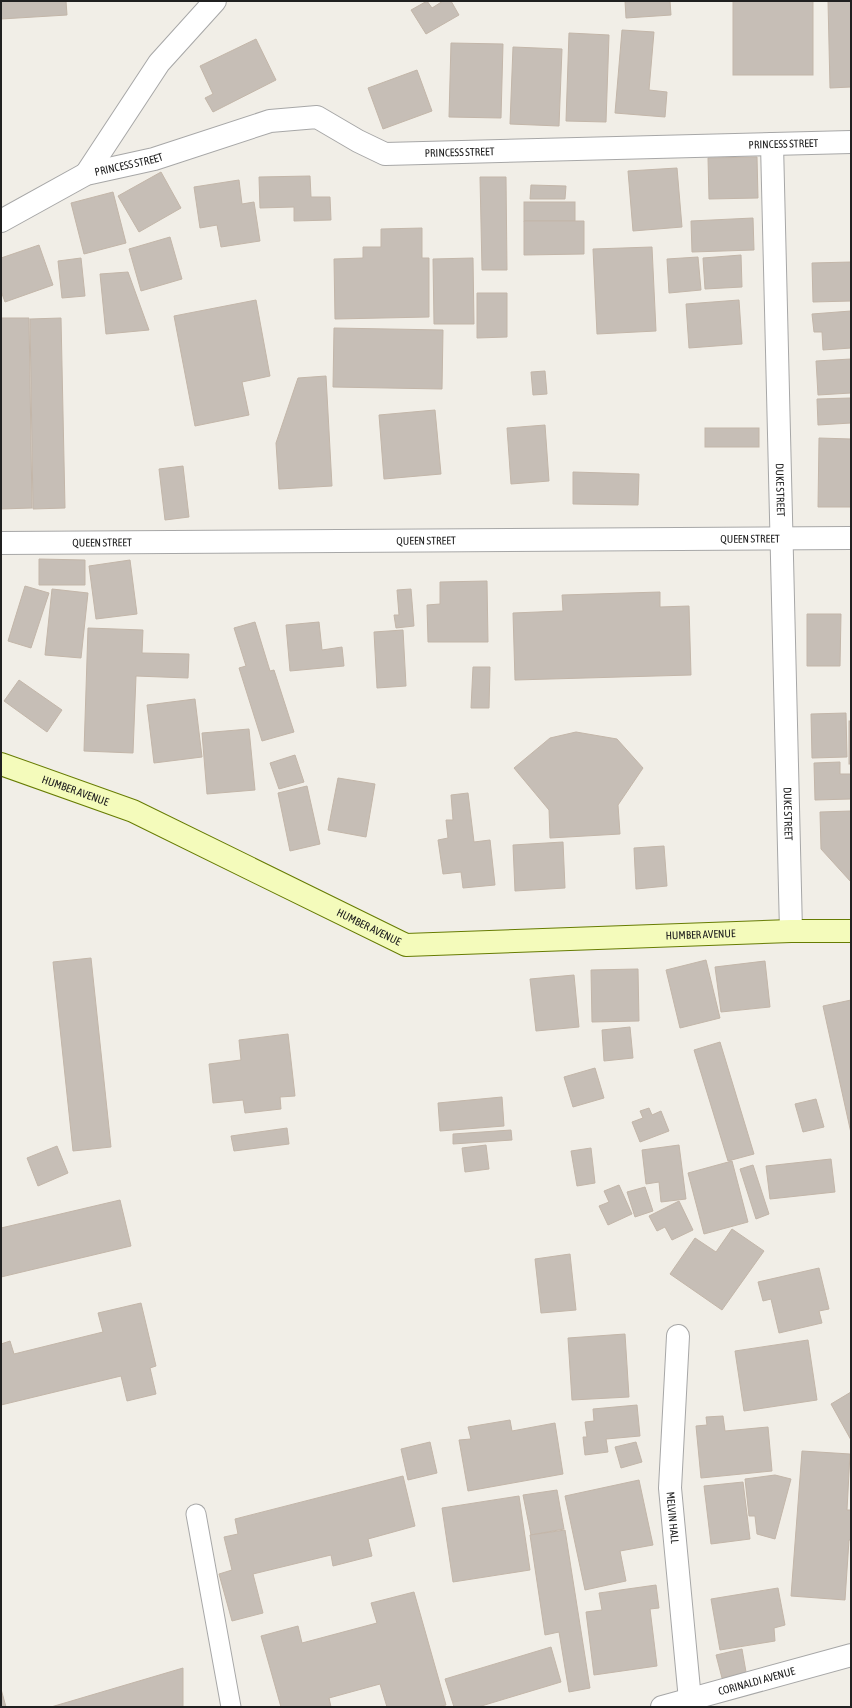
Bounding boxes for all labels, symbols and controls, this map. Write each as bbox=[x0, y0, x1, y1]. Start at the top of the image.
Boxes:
street label: PRINCESS STREET bbox=[748, 137, 819, 151]
street label: PRINCESS STREET bbox=[424, 145, 495, 159]
street label: PRINCESS STREET bbox=[93, 150, 165, 178]
street label: DUKE STREET bbox=[774, 463, 787, 517]
street label: QUEEN STREET bbox=[720, 532, 780, 545]
street label: QUEEN STREET bbox=[396, 534, 456, 547]
street label: QUEEN STREET bbox=[72, 536, 132, 549]
street label: HUMBER AVENUE bbox=[40, 773, 111, 808]
street label: DUKE STREET bbox=[782, 787, 795, 841]
street label: HUMBER AVENUE bbox=[335, 906, 403, 948]
street label: HUMBER AVENUE bbox=[665, 927, 736, 942]
street label: MELVIN HALL bbox=[664, 1491, 681, 1545]
street label: CORINALDI AVENUE bbox=[717, 1665, 797, 1697]

